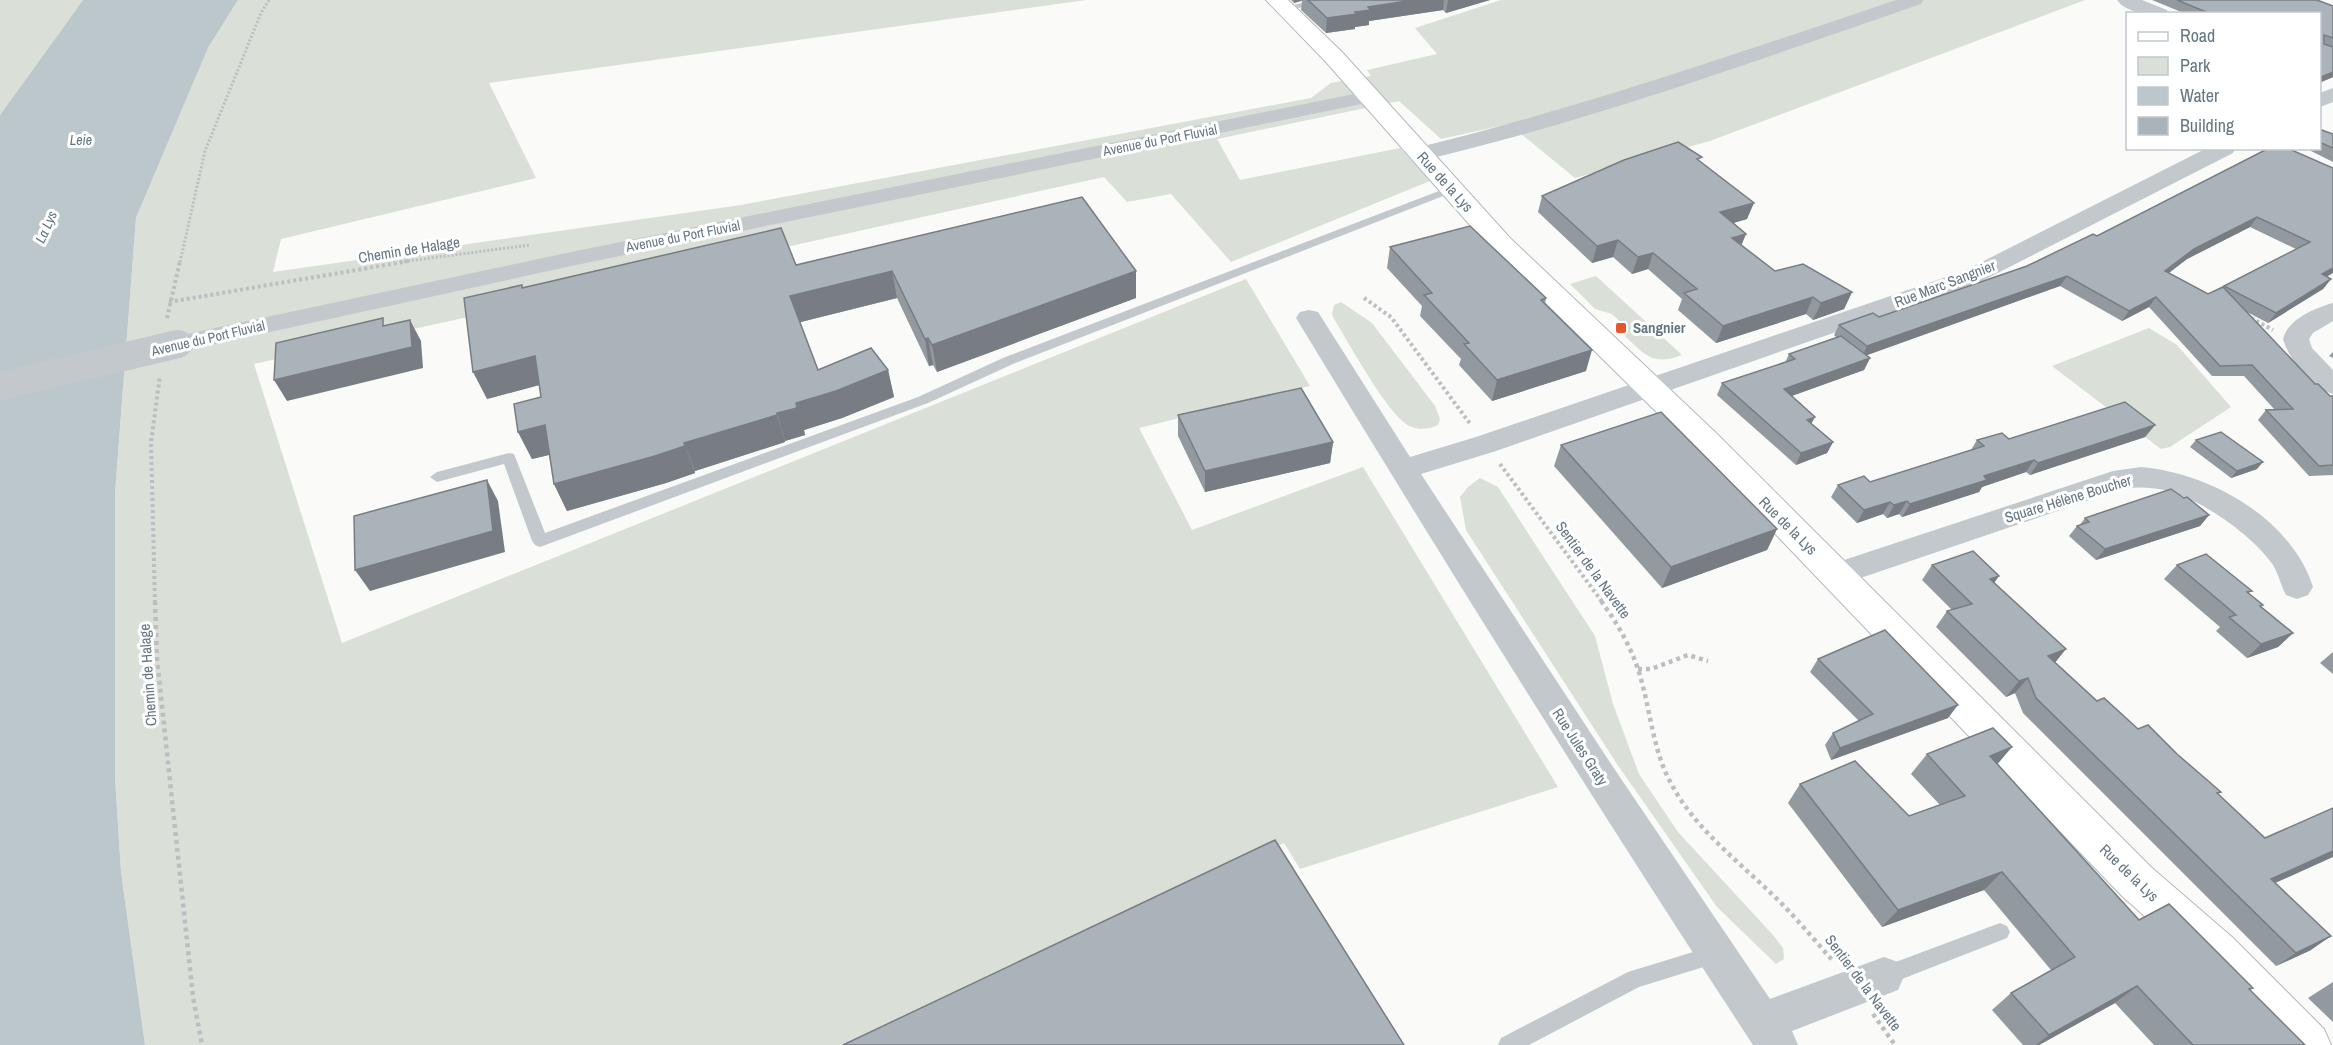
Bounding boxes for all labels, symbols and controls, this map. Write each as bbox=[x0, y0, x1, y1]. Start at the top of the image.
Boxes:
legend bbox=[2126, 12, 2321, 150]
text: Road bbox=[2180, 23, 2215, 48]
text: Park bbox=[2180, 53, 2211, 78]
text: Water bbox=[2180, 83, 2219, 108]
text: Building bbox=[2180, 113, 2235, 138]
street label: Avenue du Port Fluvial bbox=[1100, 120, 1219, 160]
water label: Leie bbox=[70, 131, 92, 149]
street label: Rue de la Lys bbox=[1413, 147, 1478, 216]
water label: La Lys bbox=[31, 208, 61, 246]
street label: Avenue du Port Fluvial bbox=[623, 216, 742, 256]
street label: Chemin de Halage bbox=[357, 231, 461, 268]
street label: Rue Marc Sangnier bbox=[1891, 255, 1998, 312]
street label: Avenue du Port Fluvial bbox=[149, 316, 267, 360]
place label: Sangnier bbox=[1633, 317, 1686, 338]
marker: Sangnier bbox=[1614, 321, 1628, 335]
street label: Square Hélène Boucher bbox=[2002, 469, 2134, 528]
street label: Rue de la Lys bbox=[1754, 492, 1822, 560]
street label: Sentier de la Navette bbox=[1551, 517, 1636, 623]
street label: Chemin de Halage bbox=[133, 623, 162, 727]
street label: Rue Jules Graty bbox=[1548, 704, 1614, 790]
street label: Rue de la Lys bbox=[2095, 839, 2164, 906]
street label: Sentier de la Navette bbox=[1820, 930, 1907, 1035]

